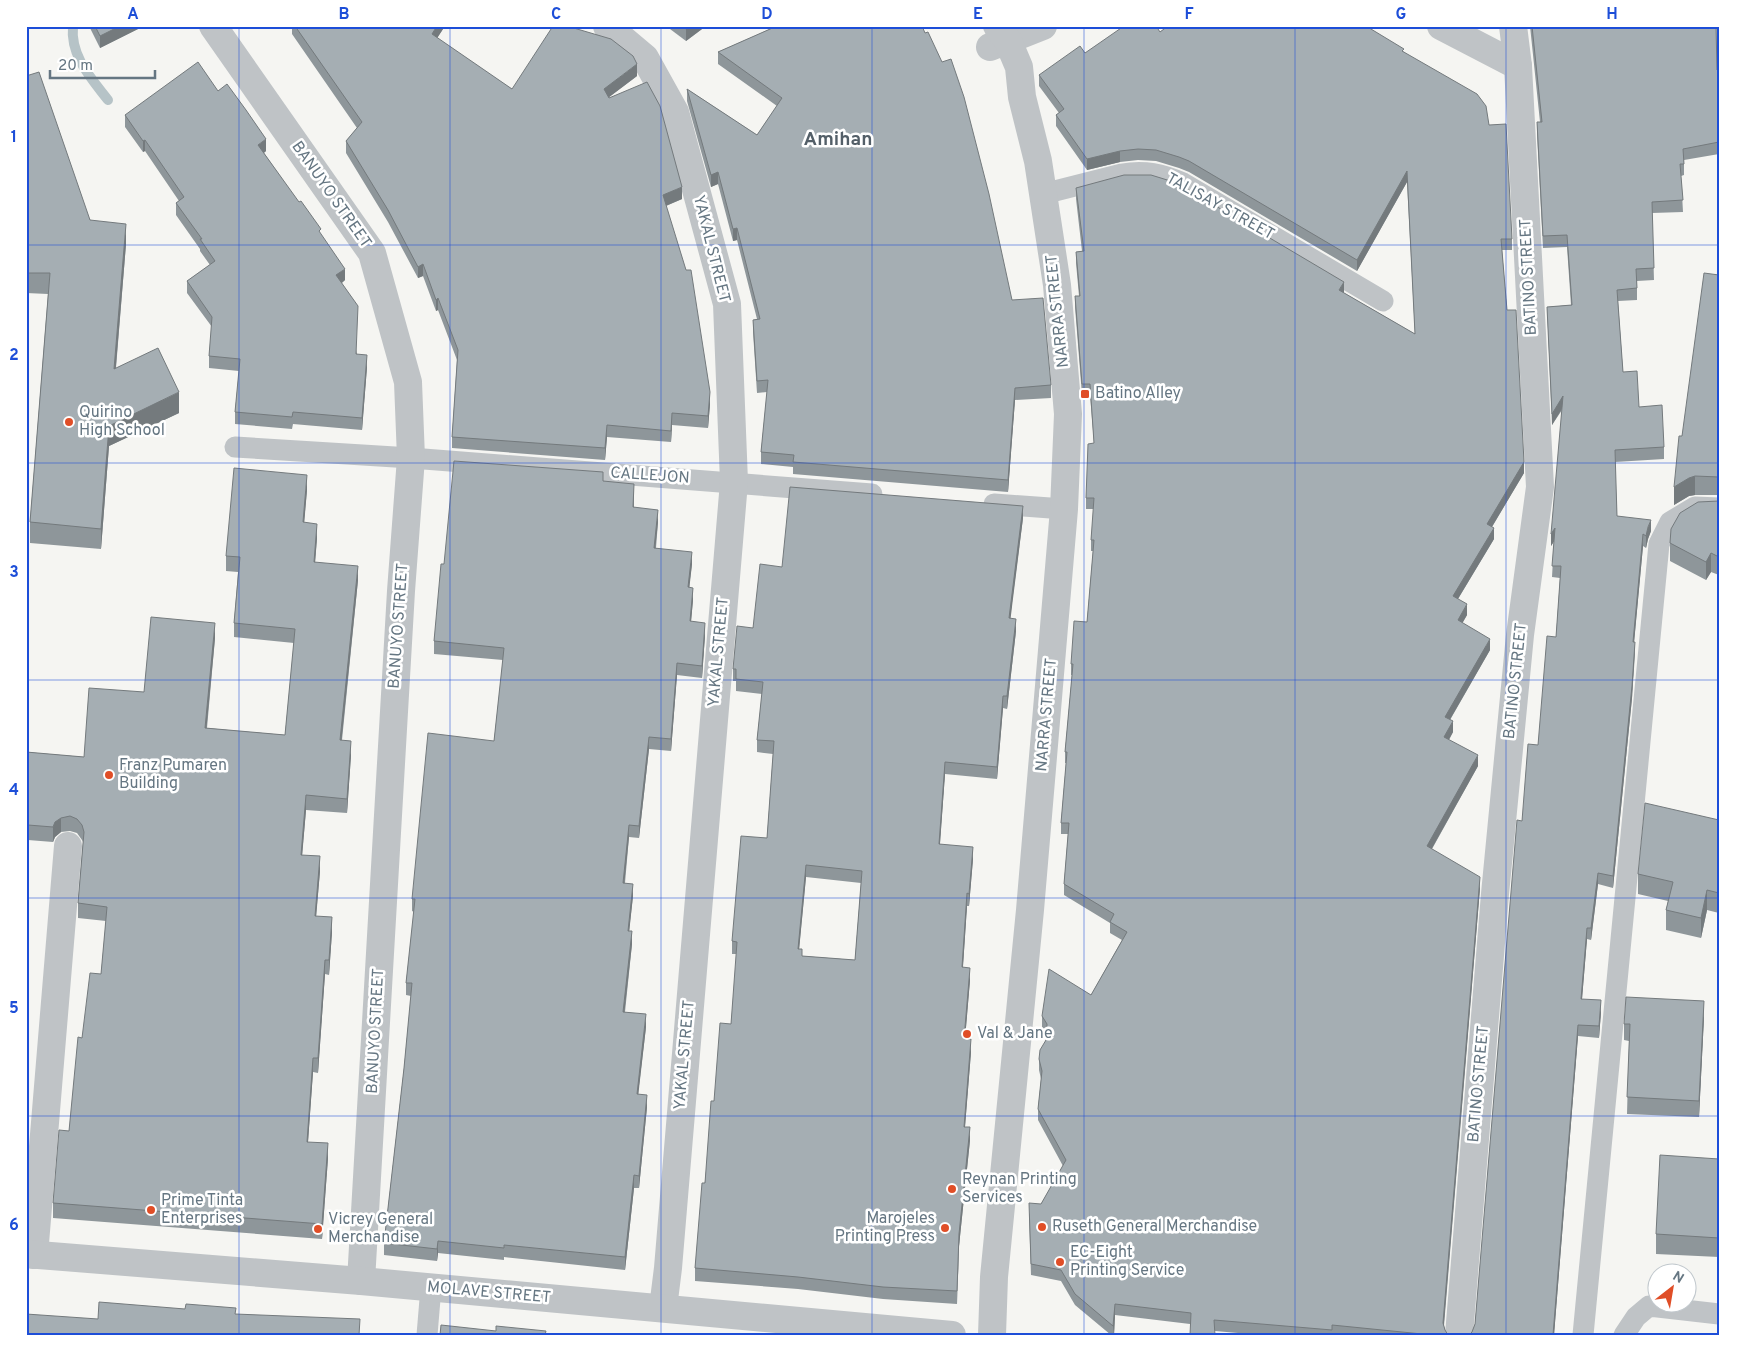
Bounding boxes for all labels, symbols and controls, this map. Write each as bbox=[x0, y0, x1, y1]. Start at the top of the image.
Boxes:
text: A bbox=[127, 5, 139, 25]
text: B bbox=[338, 5, 350, 25]
text: C bbox=[551, 5, 561, 25]
text: D bbox=[761, 5, 773, 25]
text: E bbox=[973, 5, 983, 25]
text: F bbox=[1184, 5, 1194, 25]
text: G bbox=[1396, 5, 1406, 25]
text: H bbox=[1606, 5, 1618, 25]
scale bar bbox=[50, 48, 155, 80]
text: 20 m bbox=[58, 57, 93, 76]
text: 1 bbox=[11, 128, 17, 148]
district label: Amihan bbox=[804, 128, 872, 152]
street label: BANUYO STREET bbox=[287, 138, 375, 252]
street label: TALISAY STREET bbox=[1162, 169, 1278, 245]
street label: YAKAL STREET bbox=[688, 193, 734, 305]
street label: BATINO STREET bbox=[1516, 218, 1542, 336]
street label: NARRA STREET bbox=[1042, 253, 1074, 369]
text: 2 bbox=[9, 346, 19, 366]
place label: Batino Alley bbox=[1095, 384, 1181, 404]
marker: Batino Alley bbox=[1079, 388, 1091, 400]
place label: Quirino High School bbox=[79, 403, 165, 441]
marker: Quirino High School bbox=[63, 416, 75, 428]
street label: CALLEJON bbox=[610, 463, 690, 489]
text: 3 bbox=[9, 563, 19, 583]
street label: BANUYO STREET bbox=[385, 563, 413, 689]
street label: YAKAL STREET bbox=[704, 596, 734, 708]
street label: BATINO STREET bbox=[1500, 622, 1532, 740]
street label: NARRA STREET bbox=[1032, 657, 1062, 773]
place label: Franz Pumaren Building bbox=[119, 756, 227, 794]
marker: Franz Pumaren Building bbox=[103, 769, 115, 781]
text: 4 bbox=[9, 781, 19, 801]
street label: BANUYO STREET bbox=[363, 968, 389, 1094]
text: 5 bbox=[9, 999, 19, 1019]
street label: YAKAL STREET bbox=[670, 999, 700, 1111]
place label: Val & Jane bbox=[977, 1024, 1053, 1044]
street label: BATINO STREET bbox=[1464, 1025, 1494, 1143]
marker: Val & Jane bbox=[961, 1028, 973, 1040]
place label: Reynan Printing Services bbox=[962, 1170, 1077, 1208]
marker: Reynan Printing Services bbox=[946, 1183, 958, 1195]
place label: Prime Tinta Enterprises bbox=[161, 1191, 243, 1229]
marker: Prime Tinta Enterprises bbox=[145, 1204, 157, 1216]
place label: Marojeles Printing Press bbox=[835, 1209, 935, 1247]
place label: Vicrey General Merchandise bbox=[328, 1210, 433, 1248]
text: 6 bbox=[9, 1216, 19, 1236]
place label: Ruseth General Merchandise bbox=[1052, 1217, 1257, 1237]
marker: Ruseth General Merchandise bbox=[1036, 1221, 1048, 1233]
marker: Marojeles Printing Press bbox=[939, 1222, 951, 1234]
marker: Vicrey General Merchandise bbox=[312, 1223, 324, 1235]
place label: EC-Eight Printing Service bbox=[1070, 1243, 1184, 1281]
marker: EC-Eight Printing Service bbox=[1054, 1256, 1066, 1268]
north arrow bbox=[1648, 1264, 1698, 1314]
text: N bbox=[1669, 1268, 1687, 1288]
street label: MOLAVE STREET bbox=[426, 1278, 552, 1308]

